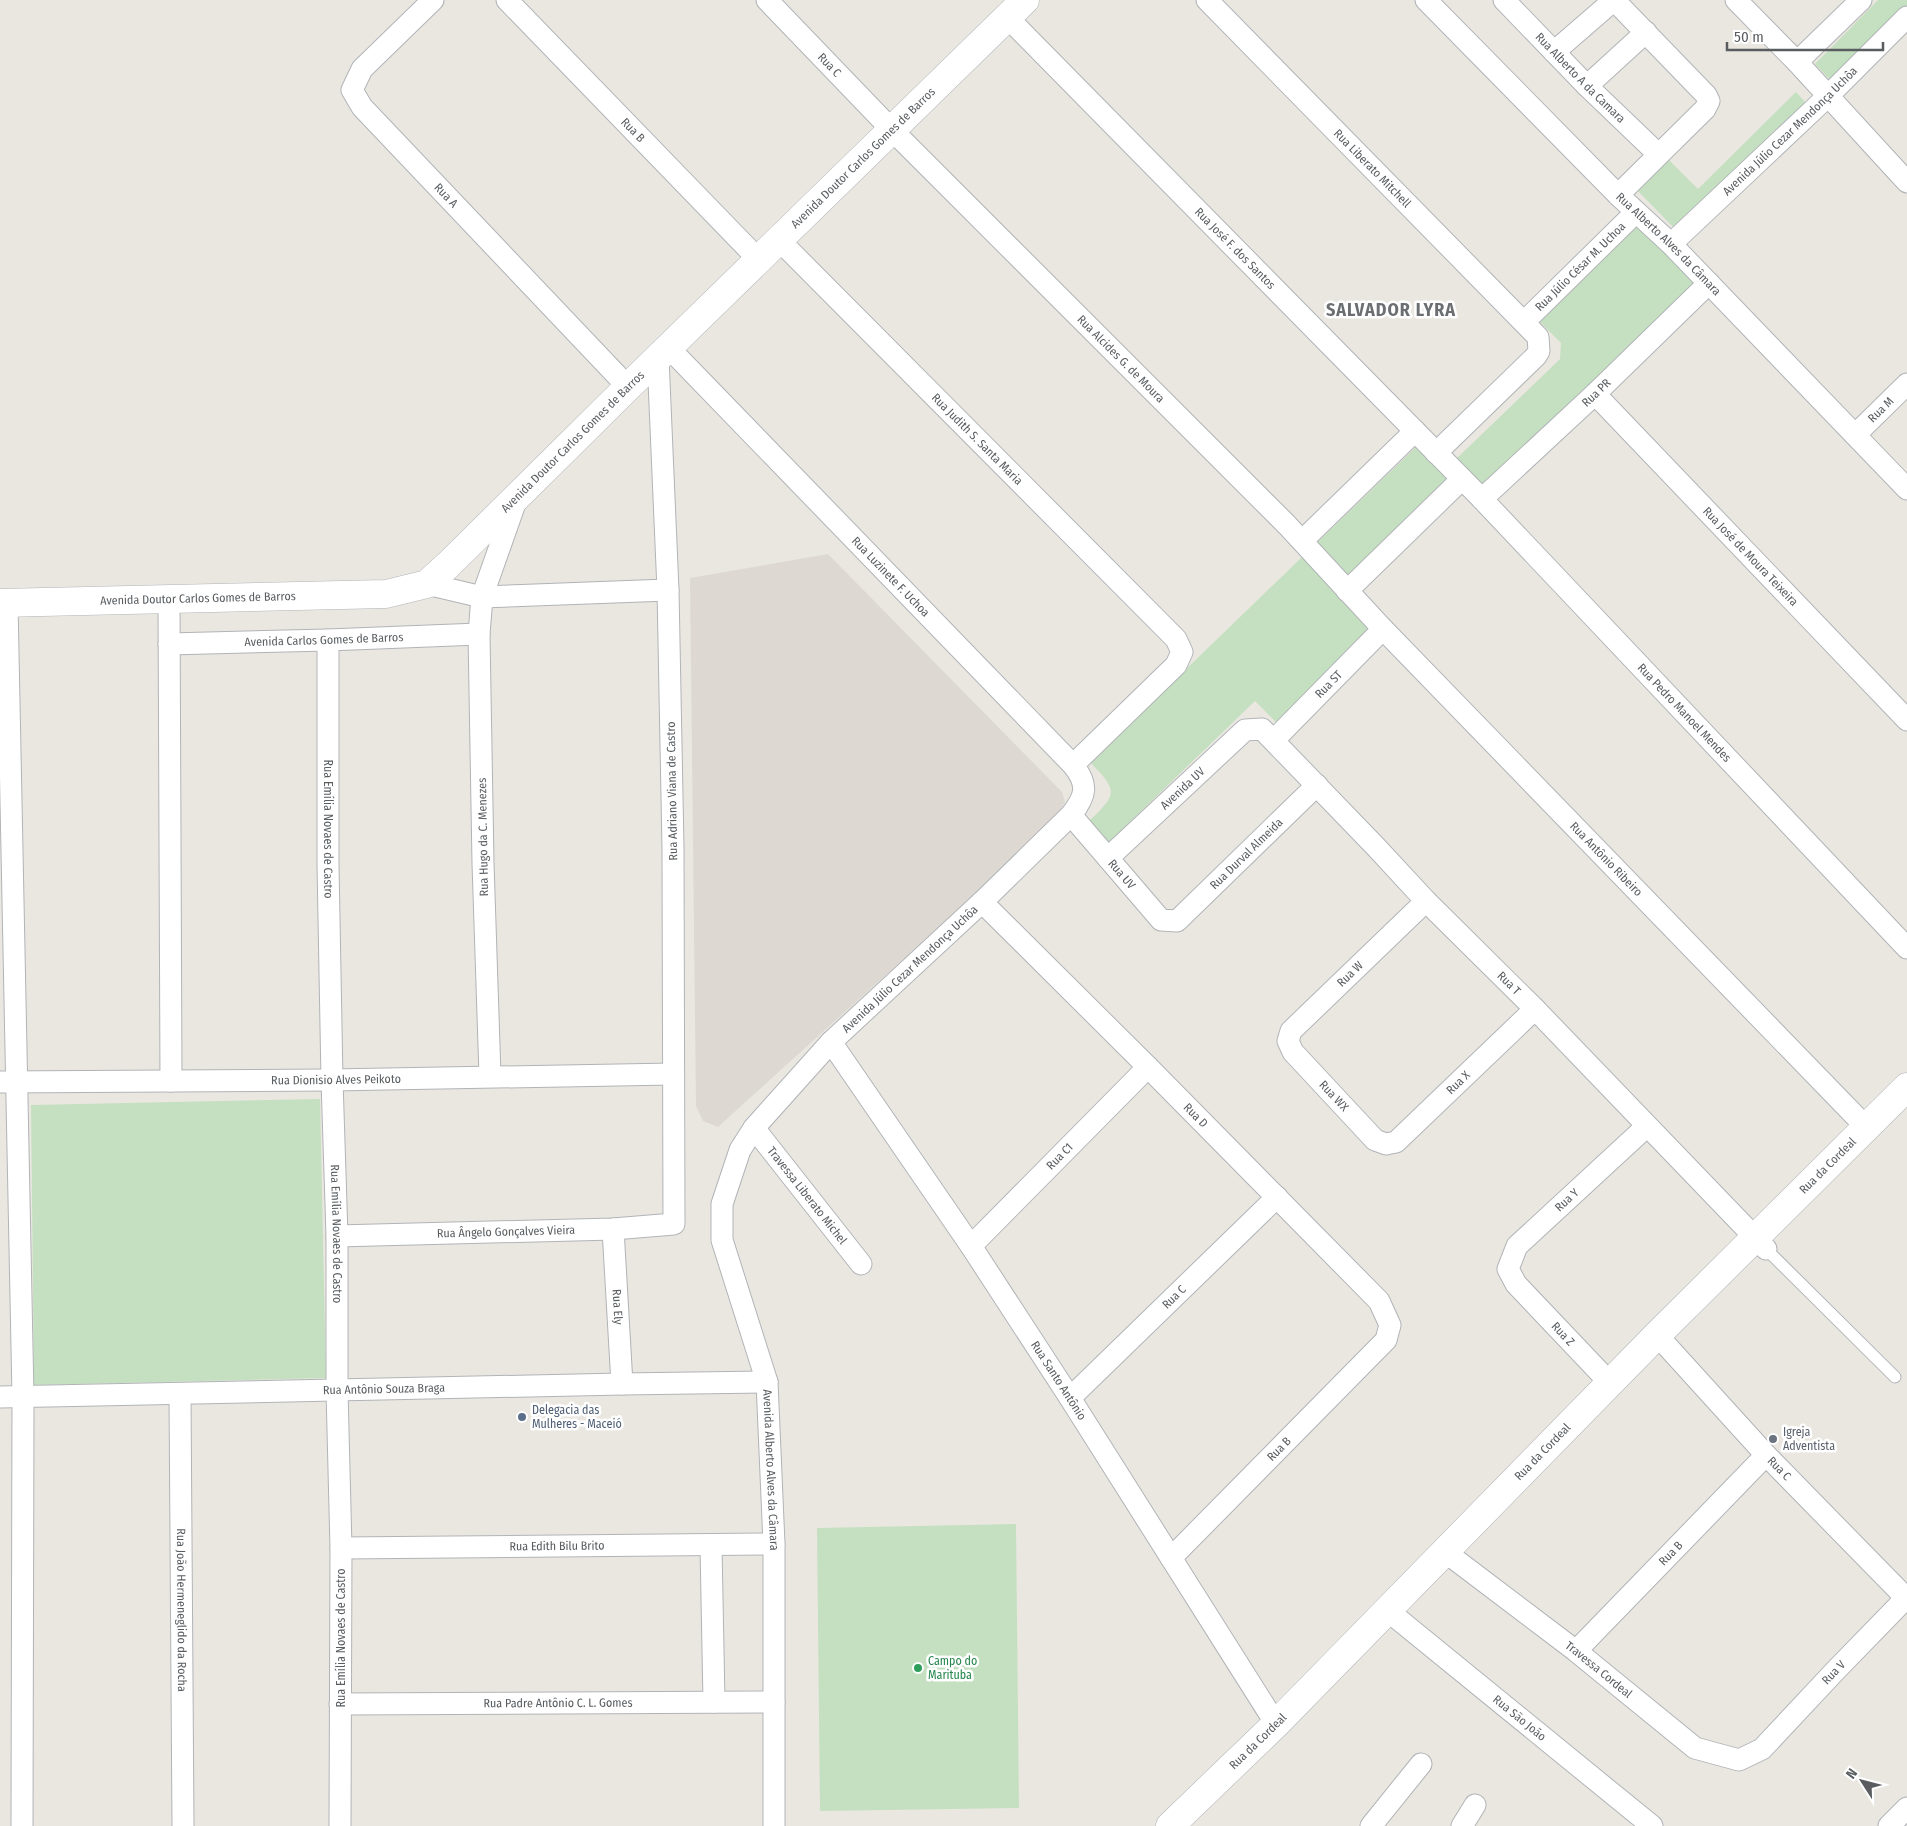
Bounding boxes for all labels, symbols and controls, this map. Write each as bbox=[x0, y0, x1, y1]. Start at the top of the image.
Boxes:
scale bar bbox=[1727, 20, 1883, 52]
text: 50 m bbox=[1734, 28, 1764, 46]
street label: Rua Alberto A da Camara bbox=[1532, 30, 1628, 126]
street label: Rua C bbox=[815, 50, 844, 80]
street label: Avenida Júlio Cezar Mendonça Uchôa bbox=[1720, 64, 1860, 199]
street label: Avenida Doutor Carlos Gomes de Barros bbox=[788, 85, 938, 231]
street label: Rua B bbox=[618, 115, 648, 145]
street label: Rua Liberato Mitchell bbox=[1331, 126, 1414, 210]
street label: Rua A bbox=[431, 181, 461, 211]
street label: Rua Alberto Alves da Câmara bbox=[1613, 190, 1724, 298]
street label: Rua José F. dos Santos bbox=[1192, 205, 1278, 292]
street label: Rua Júlio César M. Uchoa bbox=[1532, 219, 1628, 314]
district label: SALVADOR LYRA bbox=[1326, 299, 1456, 321]
street label: Rua Alcides G. de Moura bbox=[1074, 312, 1168, 406]
street label: Avenida Doutor Carlos Gomes de Barros bbox=[498, 368, 647, 515]
street label: Rua PR bbox=[1579, 375, 1614, 410]
street label: Rua Judith S. Santa Maria bbox=[929, 391, 1026, 488]
street label: Rua M bbox=[1865, 394, 1896, 425]
street label: Rua José de Moura Teixeira bbox=[1700, 504, 1801, 609]
street label: Rua Luzinete F. Uchoa bbox=[849, 534, 933, 620]
street label: Avenida Doutor Carlos Gomes de Barros bbox=[100, 589, 296, 608]
street label: Avenida Carlos Gomes de Barros bbox=[244, 630, 404, 649]
street label: Rua Pedro Manoel Mendes bbox=[1634, 661, 1734, 765]
street label: Rua ST bbox=[1312, 667, 1345, 701]
street label: Rua Adriano Viana de Castro bbox=[664, 721, 680, 861]
street label: Rua Emília Novaes de Castro bbox=[321, 759, 336, 899]
street label: Avenida UV bbox=[1158, 764, 1208, 812]
street label: Rua Hugo da C. Menezes bbox=[475, 778, 491, 896]
street label: Rua Durval Almeida bbox=[1207, 815, 1286, 892]
street label: Rua Antônio Ribeiro bbox=[1567, 819, 1645, 899]
street label: Rua UV bbox=[1105, 856, 1139, 893]
street label: Avenida Júlio Cezar Mendonça Uchôa bbox=[839, 902, 981, 1036]
street label: Rua W bbox=[1334, 958, 1366, 990]
street label: Rua T bbox=[1494, 969, 1524, 998]
street label: Rua X bbox=[1443, 1068, 1473, 1097]
street label: Rua Dionisio Alves Peikoto bbox=[271, 1072, 401, 1087]
street label: Rua WX bbox=[1316, 1078, 1352, 1114]
street label: Rua D bbox=[1181, 1100, 1211, 1130]
street label: Rua da Cordeal bbox=[1796, 1135, 1859, 1197]
street label: Rua C1 bbox=[1043, 1140, 1076, 1173]
street label: Travessa Liberato Michel bbox=[765, 1144, 850, 1247]
street label: Rua Emília Novaes de Castro bbox=[328, 1164, 344, 1303]
street label: Rua Y bbox=[1552, 1186, 1582, 1215]
street label: Rua Ângelo Gonçalves Vieira bbox=[437, 1223, 575, 1240]
street label: Rua C bbox=[1159, 1282, 1189, 1312]
street label: Rua Ely bbox=[610, 1289, 626, 1326]
street label: Rua Z bbox=[1549, 1319, 1578, 1349]
street label: Rua Santo Antônio bbox=[1028, 1339, 1089, 1423]
street label: Rua Antônio Souza Braga bbox=[323, 1381, 445, 1397]
street label: Avenida Alberto Alves da Câmara bbox=[760, 1389, 781, 1551]
place label: Delegacia das Mulheres - Maceió bbox=[532, 1403, 622, 1431]
marker: Delegacia das Mulheres - Maceió bbox=[516, 1411, 528, 1423]
street label: Rua da Cordeal bbox=[1512, 1421, 1573, 1483]
place label: Igreja Adventista bbox=[1783, 1425, 1835, 1453]
marker: Igreja Adventista bbox=[1767, 1433, 1779, 1445]
street label: Rua B bbox=[1264, 1434, 1294, 1464]
street label: Rua C bbox=[1765, 1454, 1794, 1483]
street label: Rua João Hermeneglido da Rocha bbox=[174, 1528, 189, 1692]
street label: Rua B bbox=[1656, 1538, 1686, 1568]
street label: Rua Edith Bilu Brito bbox=[509, 1539, 605, 1553]
street label: Rua Emília Novaes de Castro bbox=[334, 1569, 348, 1707]
street label: Travessa Cordeal bbox=[1563, 1638, 1635, 1701]
place label: Campo do Marituba bbox=[928, 1654, 977, 1682]
street label: Rua V bbox=[1819, 1657, 1849, 1687]
marker: Campo do Marituba bbox=[912, 1662, 924, 1674]
street label: Rua São João bbox=[1490, 1692, 1549, 1744]
street label: Rua Padre Antônio C. L. Gomes bbox=[483, 1696, 633, 1710]
street label: Rua da Cordeal bbox=[1226, 1711, 1289, 1772]
north arrow bbox=[1837, 1756, 1887, 1806]
text: N bbox=[1843, 1765, 1861, 1782]

